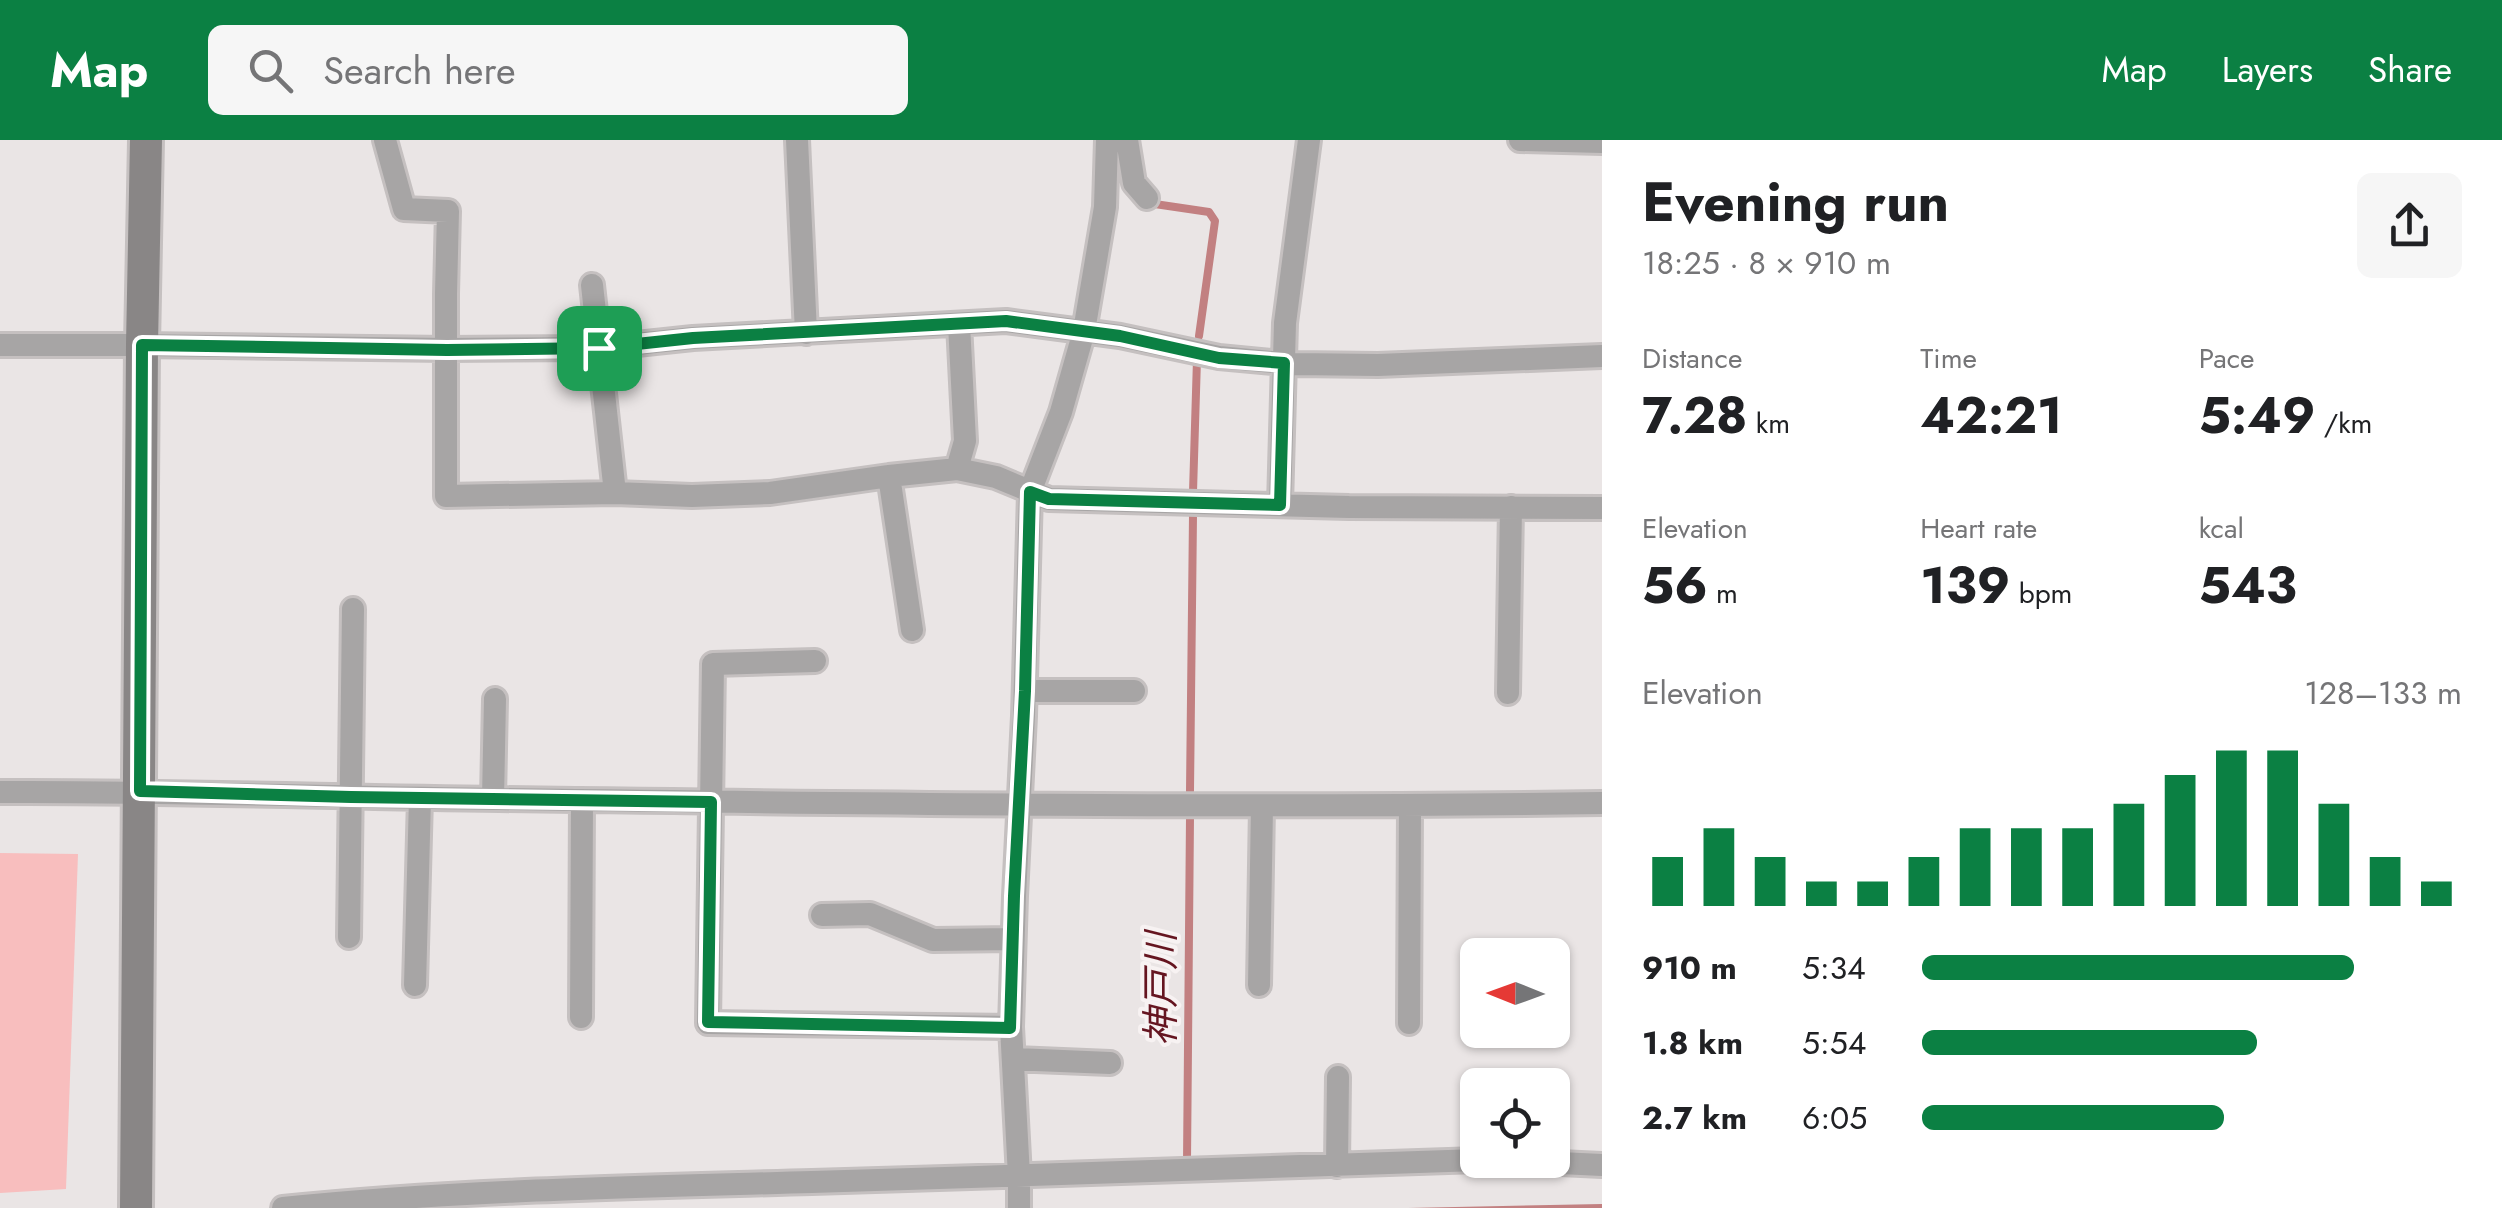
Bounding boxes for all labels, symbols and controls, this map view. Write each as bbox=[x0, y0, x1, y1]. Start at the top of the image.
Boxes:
search box bbox=[208, 25, 908, 115]
text: Map bbox=[50, 36, 148, 105]
icon: search bbox=[243, 43, 298, 98]
text: Search here bbox=[323, 43, 515, 98]
text: Map bbox=[2102, 45, 2167, 95]
text: Layers bbox=[2222, 45, 2313, 95]
text: Share bbox=[2368, 45, 2452, 95]
text: Evening run bbox=[1642, 162, 1949, 242]
button: share bbox=[2357, 173, 2462, 278]
text: 18:25 · 8 × 910 m bbox=[1642, 240, 1891, 286]
pin bbox=[557, 306, 642, 391]
icon: arrive bbox=[572, 321, 627, 376]
text: Distance bbox=[1642, 338, 1742, 379]
text: Time bbox=[1920, 338, 1977, 379]
text: Pace bbox=[2199, 338, 2254, 379]
text: 7.28 bbox=[1642, 379, 1747, 452]
text: 42:21 bbox=[1920, 379, 2062, 452]
text: 5:49 bbox=[2199, 379, 2315, 452]
text: km bbox=[1747, 403, 1790, 444]
text: /km bbox=[2315, 403, 2372, 444]
text: Elevation bbox=[1642, 508, 1748, 549]
text: Heart rate bbox=[1920, 508, 2037, 549]
text: kcal bbox=[2199, 508, 2244, 549]
text: 56 bbox=[1642, 549, 1708, 622]
text: 139 bbox=[1920, 549, 2010, 622]
text: 543 bbox=[2199, 549, 2297, 622]
text: m bbox=[1708, 573, 1738, 614]
text: bpm bbox=[2010, 573, 2072, 614]
text: Elevation bbox=[1642, 670, 1763, 716]
text: 128–133 m bbox=[2304, 670, 2462, 716]
water label: 神戸川 bbox=[1133, 928, 1188, 1046]
north arrow bbox=[1460, 938, 1570, 1048]
map controls bbox=[1460, 938, 1570, 1178]
text: 910 m bbox=[1642, 945, 1737, 991]
text: 5:34 bbox=[1802, 945, 1866, 991]
text: 1.8 km bbox=[1642, 1020, 1743, 1066]
text: 5:54 bbox=[1802, 1020, 1866, 1066]
button: locate bbox=[1460, 1068, 1570, 1178]
text: 2.7 km bbox=[1642, 1095, 1747, 1141]
text: 6:05 bbox=[1802, 1095, 1867, 1141]

